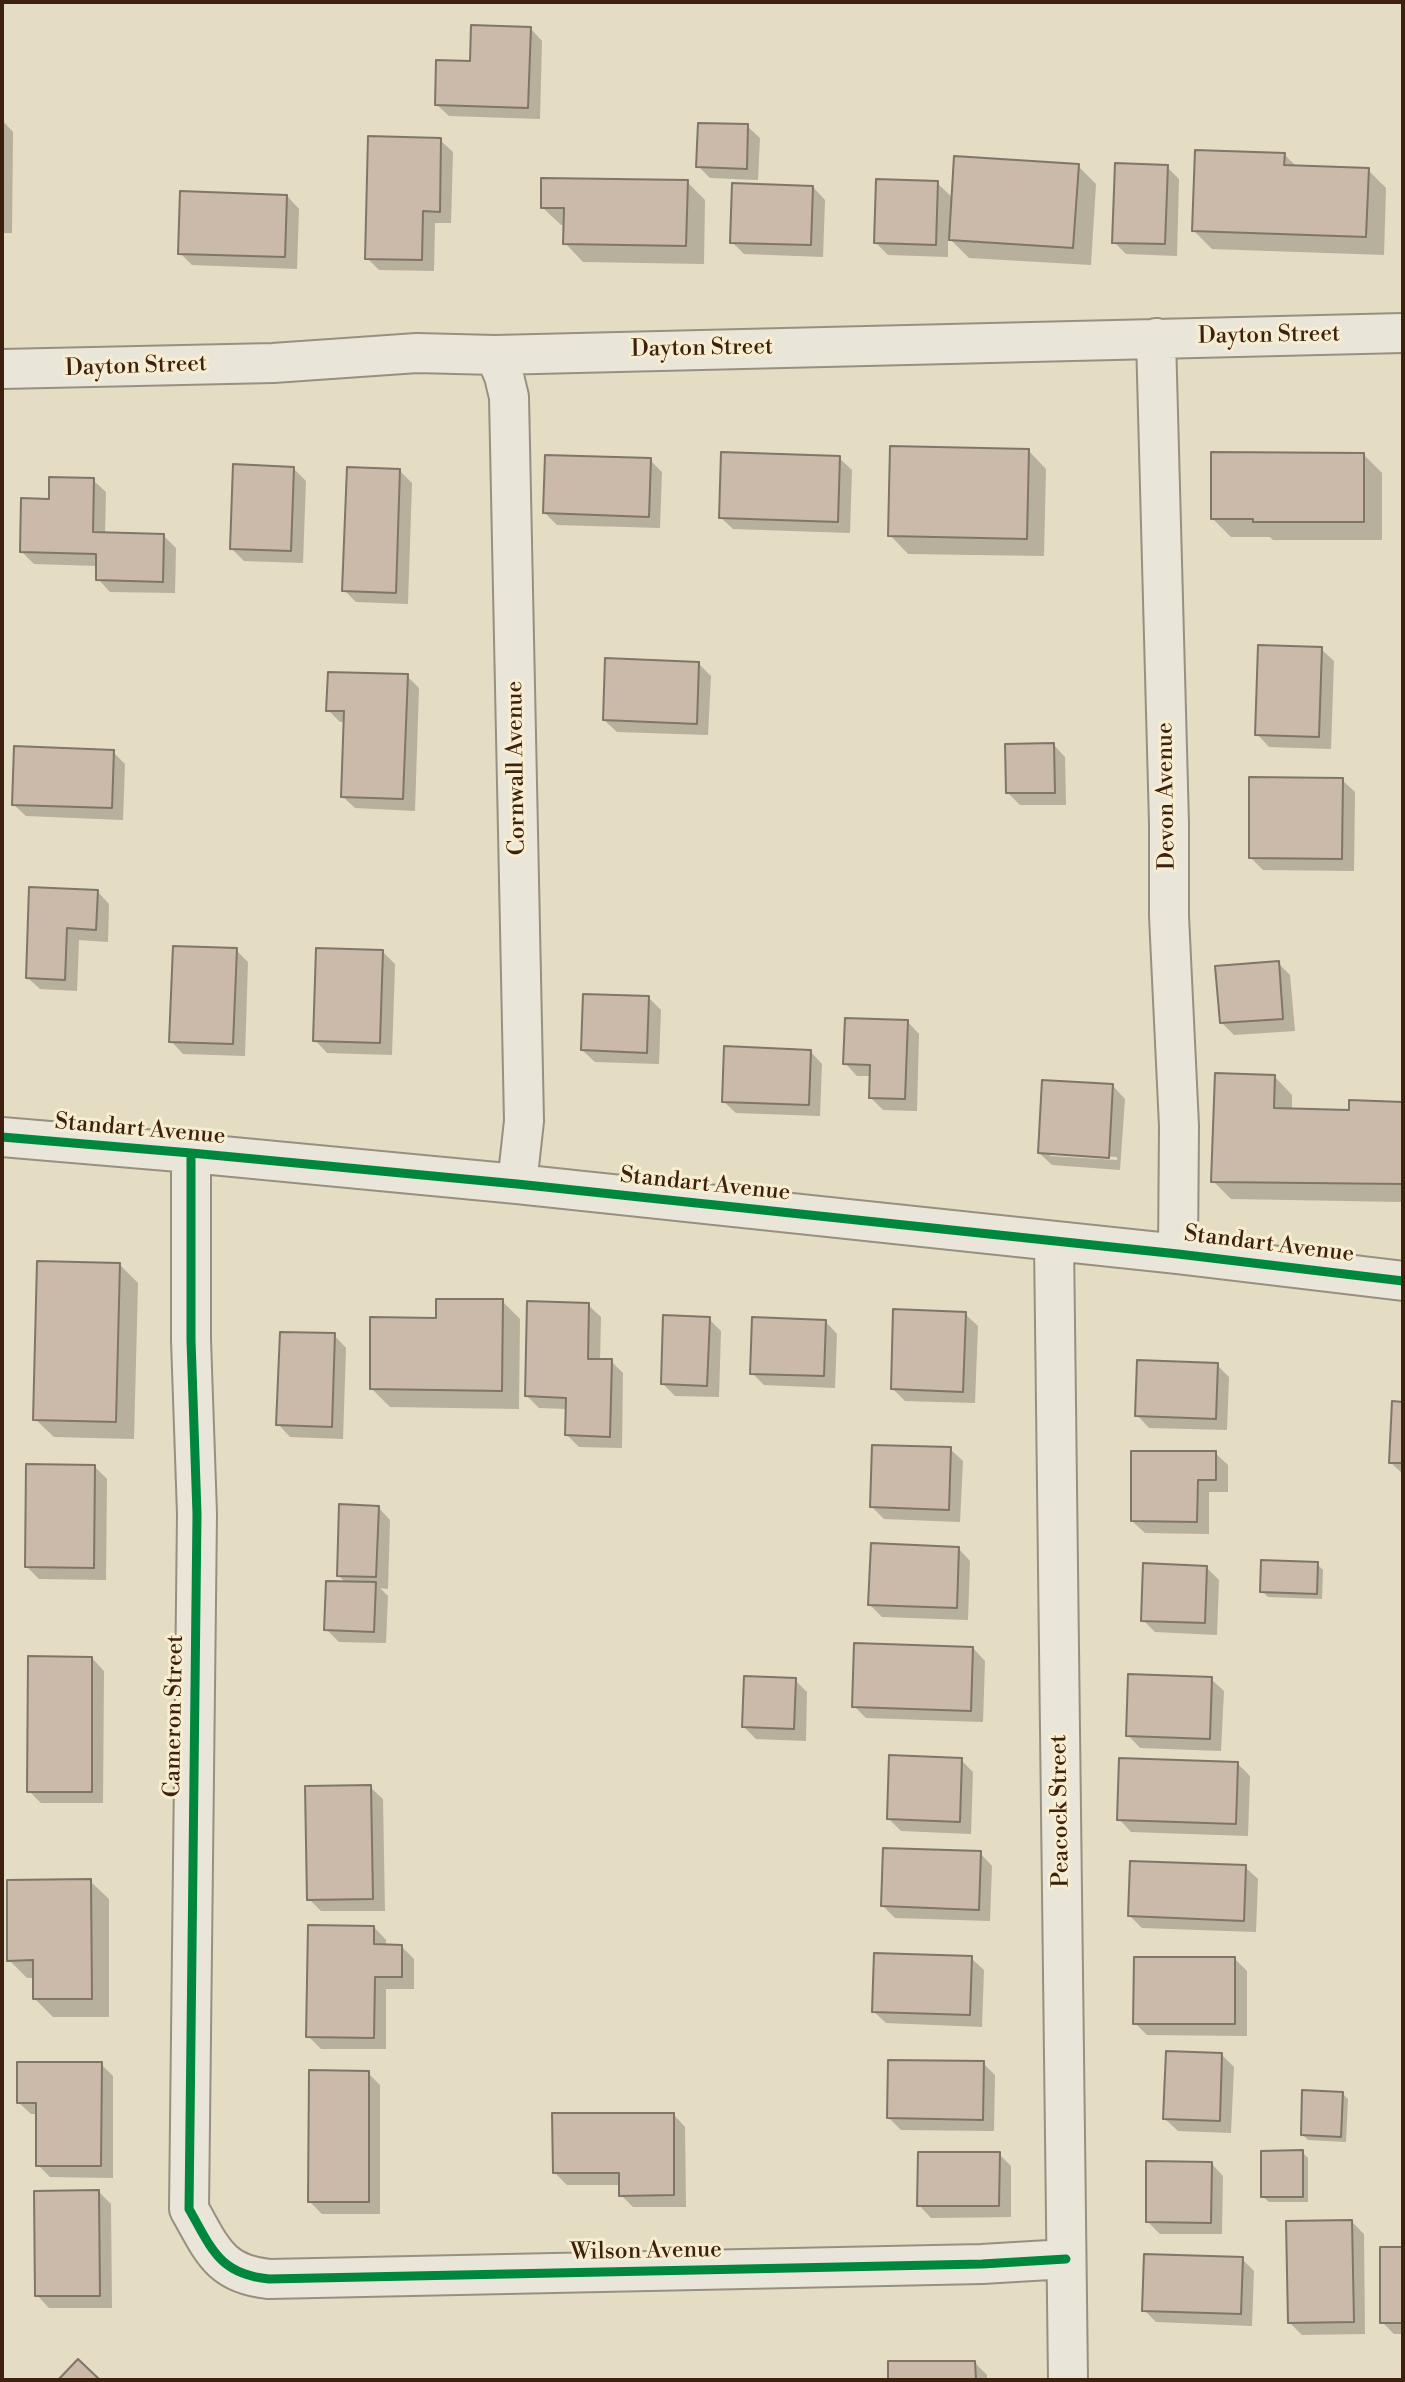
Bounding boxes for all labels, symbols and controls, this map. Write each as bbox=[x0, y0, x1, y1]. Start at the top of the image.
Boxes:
street label: Dayton Street bbox=[1198, 321, 1340, 351]
street label: Dayton Street bbox=[631, 334, 773, 364]
street label: Dayton Street bbox=[64, 351, 208, 383]
street label: Cornwall Avenue bbox=[502, 681, 532, 855]
street label: Devon Avenue bbox=[1152, 722, 1182, 870]
street label: Standart Avenue bbox=[54, 1109, 226, 1151]
street label: Standart Avenue bbox=[619, 1162, 791, 1208]
street label: Standart Avenue bbox=[1182, 1221, 1356, 1269]
street label: Cameron Street bbox=[160, 1634, 190, 1798]
street label: Peacock Street bbox=[1046, 1734, 1076, 1888]
street label: Wilson Avenue bbox=[570, 2237, 722, 2267]

